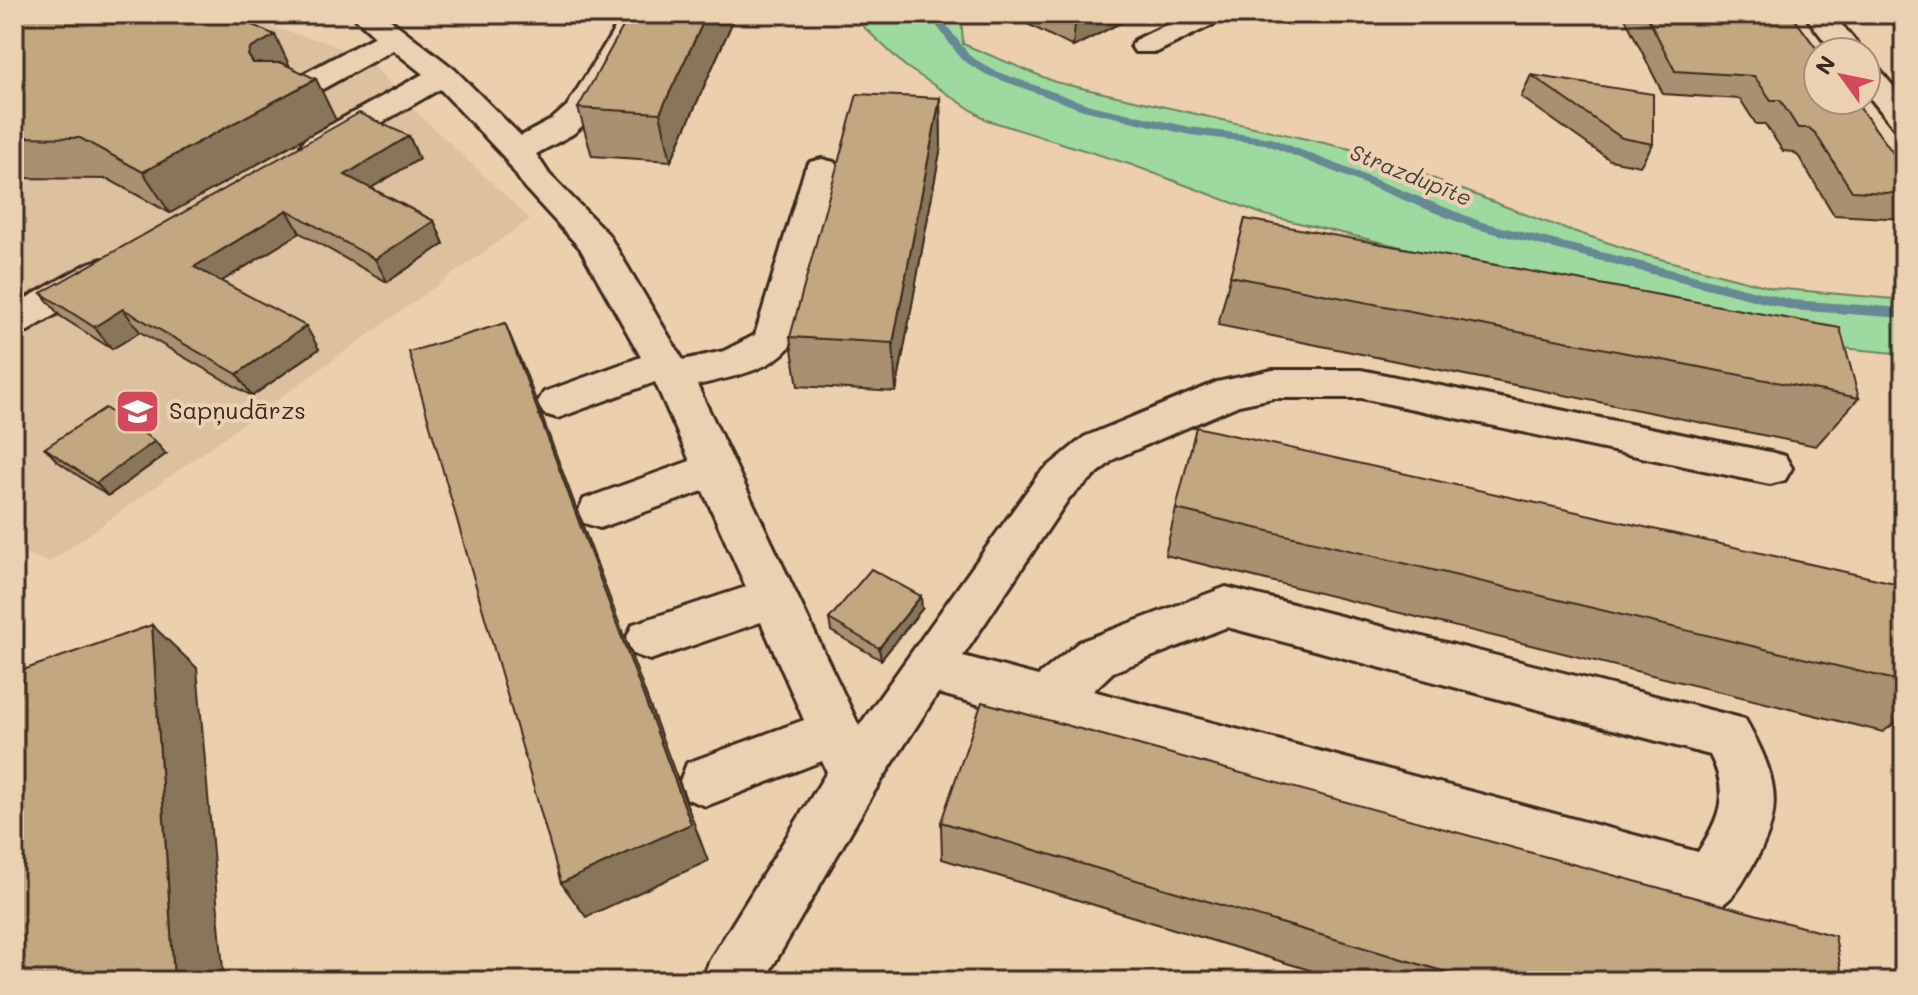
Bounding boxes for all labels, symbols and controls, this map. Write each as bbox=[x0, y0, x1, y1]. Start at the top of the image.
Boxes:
north arrow bbox=[1802, 36, 1882, 116]
text: N bbox=[1808, 50, 1842, 80]
water label: Strazdupīte bbox=[1346, 137, 1476, 212]
school or university icon: Sapņudārzs bbox=[114, 387, 162, 435]
place label: Sapņudārzs bbox=[169, 394, 306, 426]

